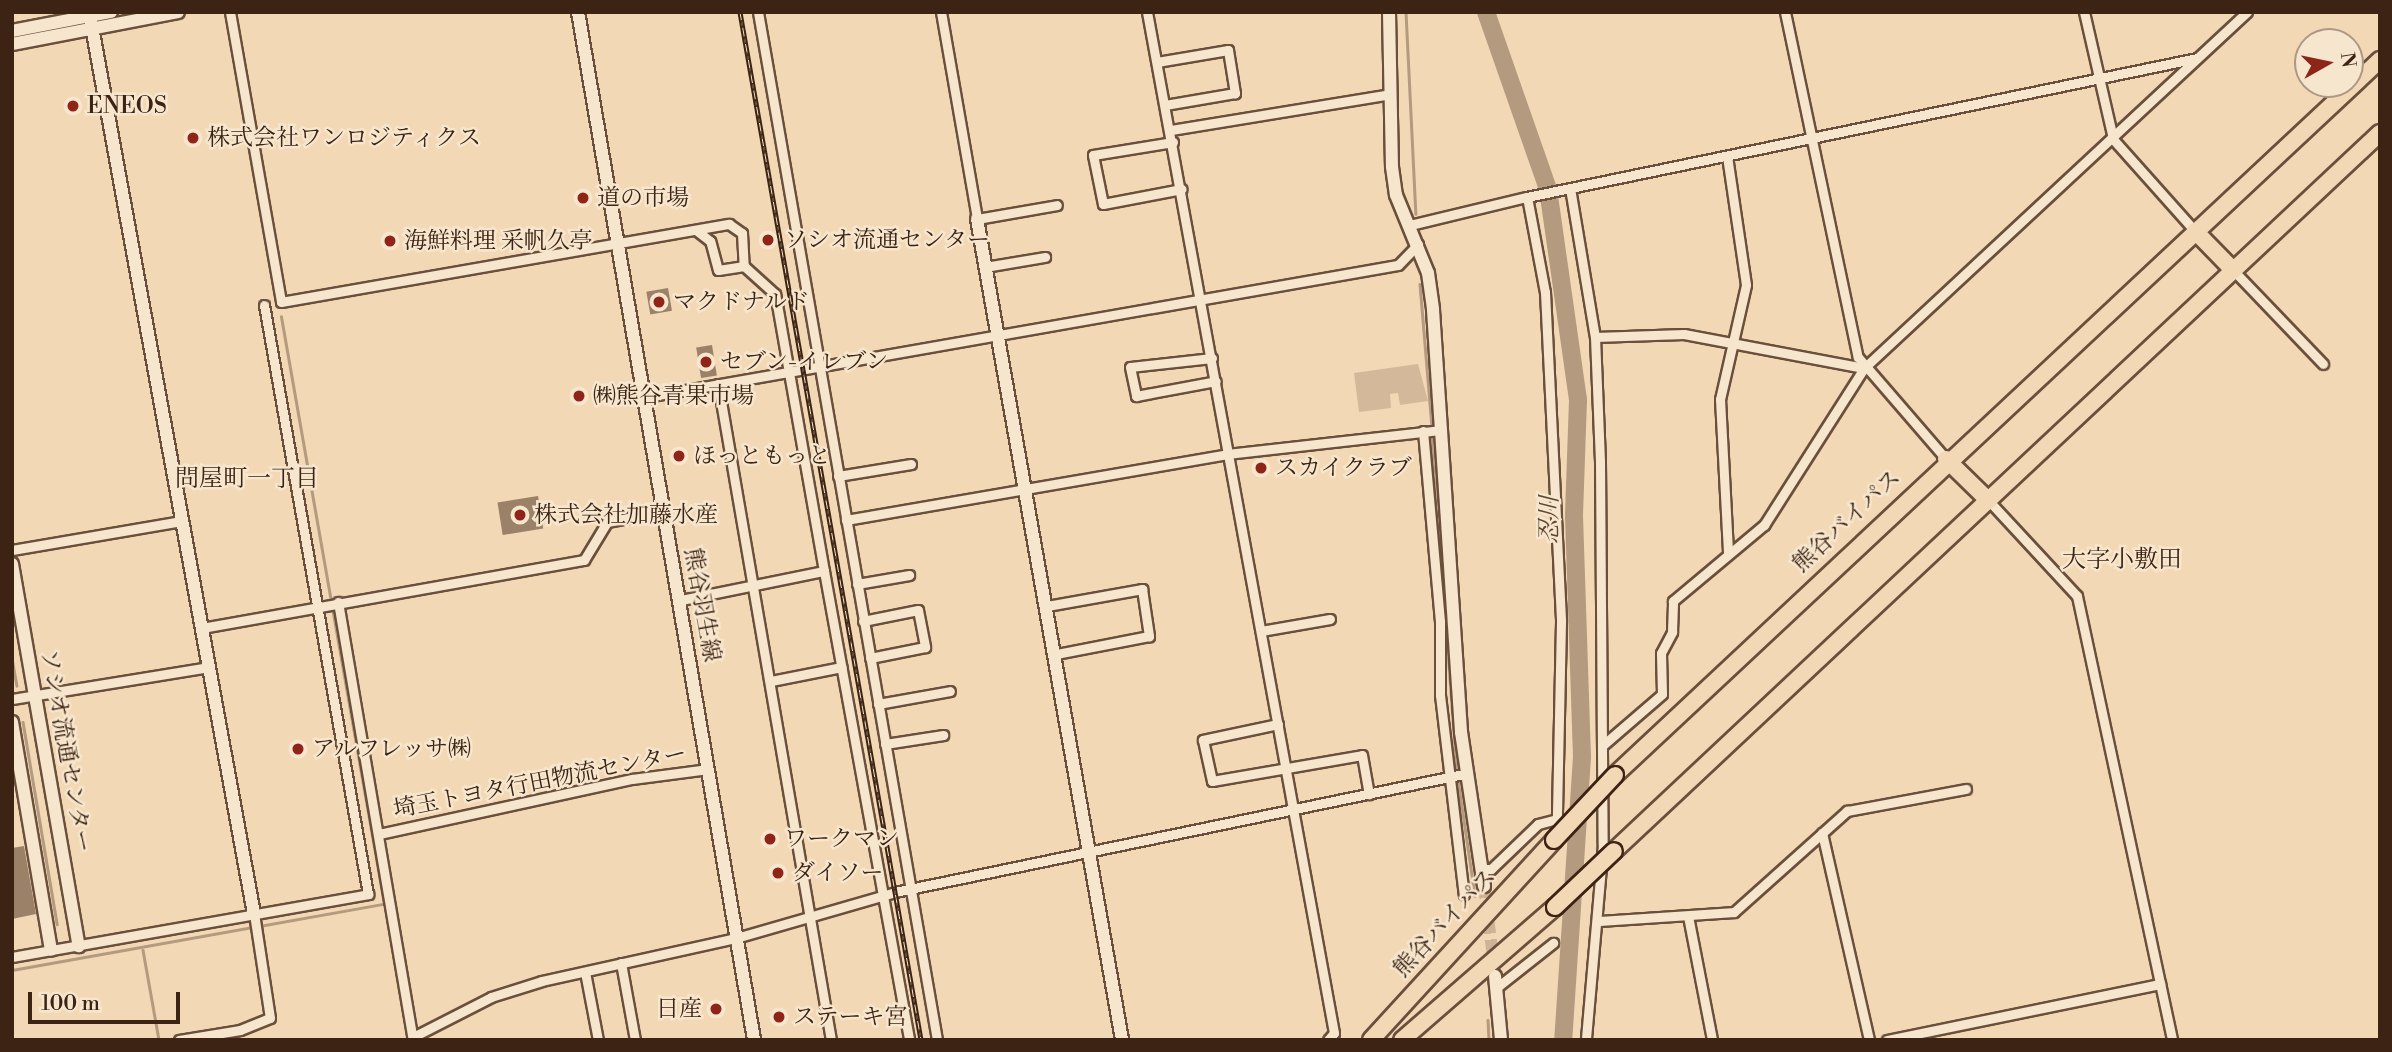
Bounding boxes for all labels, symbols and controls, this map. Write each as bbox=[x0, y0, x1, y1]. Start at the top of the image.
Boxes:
north arrow bbox=[2294, 28, 2364, 98]
text: N bbox=[2335, 51, 2361, 69]
place label: ENEOS bbox=[87, 92, 167, 120]
marker: ENEOS bbox=[65, 98, 81, 114]
place label: 株式会社ワンロジティクス bbox=[207, 124, 483, 152]
marker: 株式会社ワンロジティクス bbox=[185, 130, 201, 146]
place label: 道の市場 bbox=[597, 184, 689, 212]
marker: 道の市場 bbox=[575, 190, 591, 206]
place label: ソシオ流通センター bbox=[784, 226, 991, 254]
place label: 海鮮料理 采帆久亭 bbox=[404, 227, 593, 255]
marker: ソシオ流通センター bbox=[758, 230, 778, 250]
marker: 海鮮料理 采帆久亭 bbox=[382, 233, 398, 249]
place label: マクドナルド bbox=[673, 288, 811, 316]
marker: マクドナルド bbox=[651, 294, 667, 310]
place label: セブン-イレブン bbox=[720, 348, 890, 376]
marker: セブン-イレブン bbox=[698, 354, 714, 370]
place label: ㈱熊谷青果市場 bbox=[593, 382, 754, 410]
marker: ㈱熊谷青果市場 bbox=[571, 388, 587, 404]
place label: ほっともっと bbox=[693, 442, 831, 470]
marker: ほっともっと bbox=[671, 448, 687, 464]
place label: スカイクラブ bbox=[1275, 454, 1413, 482]
marker: スカイクラブ bbox=[1253, 460, 1269, 476]
street label: 熊谷バイパス bbox=[1787, 464, 1907, 578]
district label: 問屋町一丁目 bbox=[175, 466, 319, 494]
water label: 忍川 bbox=[1537, 496, 1565, 544]
place label: 株式会社加藤水産 bbox=[534, 501, 718, 529]
marker: 株式会社加藤水産 bbox=[512, 507, 528, 523]
street label: 熊谷羽生線 bbox=[678, 546, 726, 664]
district label: 大字小敷田 bbox=[2062, 547, 2182, 575]
street label: ソシオ流通センター bbox=[34, 647, 98, 855]
place label: アルフレッサ㈱ bbox=[312, 735, 473, 763]
street label: 埼玉トヨタ行田物流センター bbox=[391, 740, 689, 824]
marker: アルフレッサ㈱ bbox=[290, 741, 306, 757]
place label: ワークマン bbox=[784, 825, 899, 853]
marker: ワークマン bbox=[762, 831, 778, 847]
place label: ダイソー bbox=[792, 859, 884, 887]
street label: 熊谷バイパス bbox=[1388, 863, 1502, 983]
marker: ダイソー bbox=[770, 865, 786, 881]
scale bar bbox=[32, 978, 184, 1022]
text: 100 m bbox=[41, 991, 100, 1017]
place label: 日産 bbox=[656, 995, 702, 1023]
marker: 日産 bbox=[708, 1001, 724, 1017]
place label: ステーキ宮 bbox=[793, 1003, 908, 1031]
marker: ステーキ宮 bbox=[771, 1009, 787, 1025]

